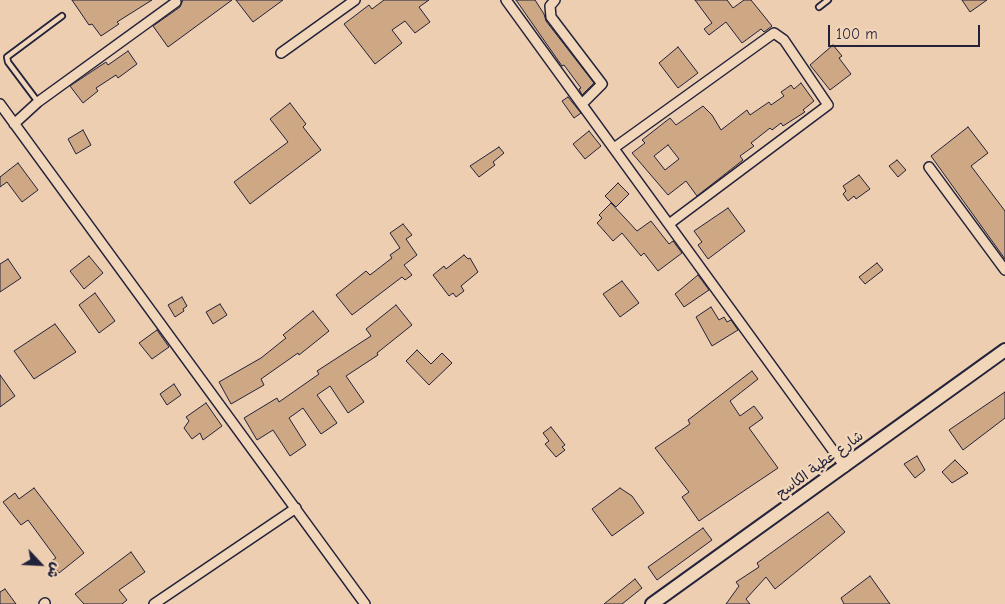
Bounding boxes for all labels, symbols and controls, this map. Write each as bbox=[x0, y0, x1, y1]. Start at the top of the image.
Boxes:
scale bar bbox=[830, 15, 982, 47]
text: 100 m bbox=[836, 25, 878, 43]
street label: شارع عطية الكاسح bbox=[773, 428, 867, 502]
north arrow bbox=[15, 539, 65, 589]
text: ش bbox=[43, 560, 65, 581]

